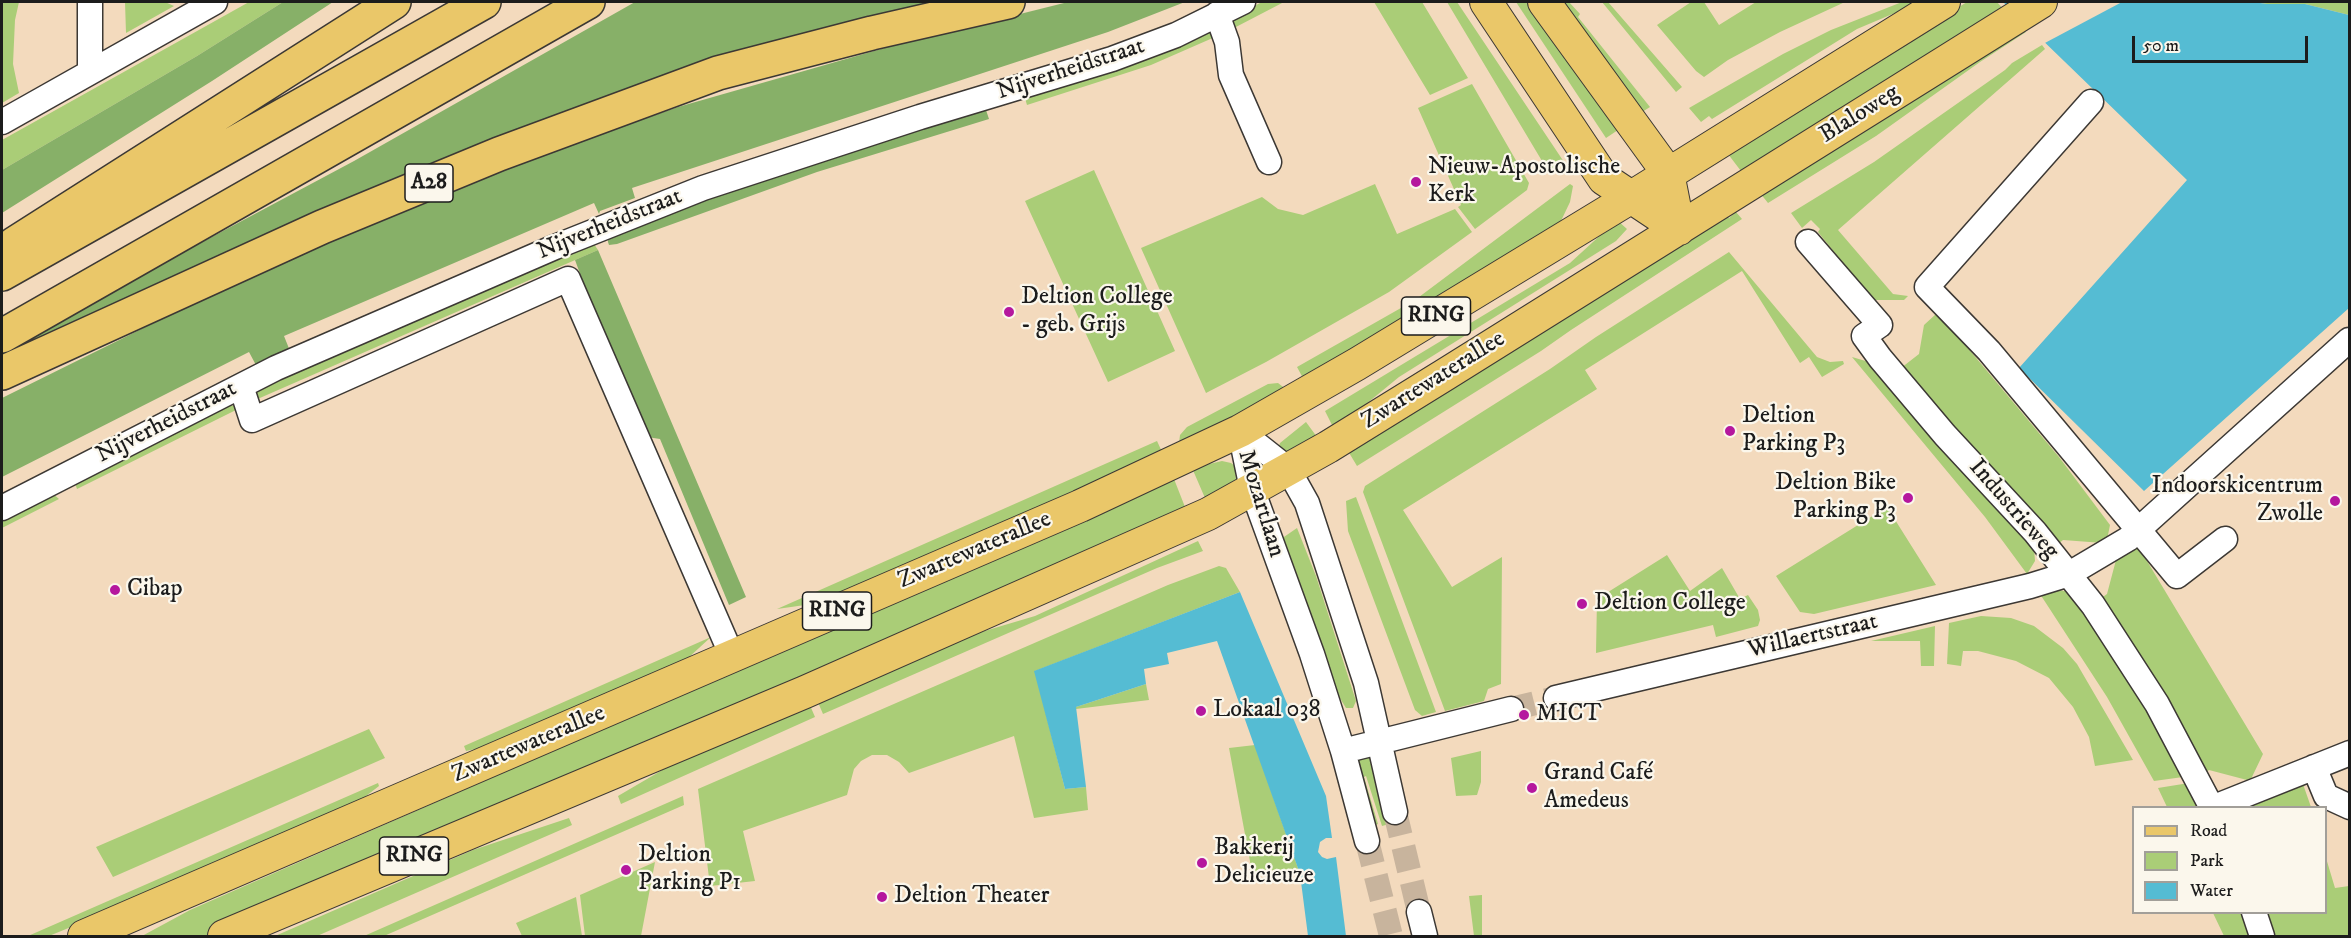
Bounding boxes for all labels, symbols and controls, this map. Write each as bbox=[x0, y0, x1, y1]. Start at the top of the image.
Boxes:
scale bar bbox=[2135, 24, 2310, 62]
street label: Nijverheidstraat bbox=[993, 33, 1149, 107]
text: 50 m bbox=[2143, 35, 2179, 57]
street label: Blaloweg bbox=[1815, 79, 1905, 151]
place label: Nieuw-Apostolische Kerk bbox=[1428, 154, 1620, 210]
road number: A28 bbox=[405, 164, 453, 202]
marker: Nieuw-Apostolische Kerk bbox=[1409, 175, 1423, 189]
street label: Nijverheidstraat bbox=[533, 183, 687, 267]
place label: Deltion College - geb. Grijs bbox=[1021, 284, 1173, 340]
road number: RING bbox=[1402, 297, 1470, 335]
marker: Deltion College - geb. Grijs bbox=[1002, 305, 1016, 319]
street label: Zwartewaterallee bbox=[1357, 325, 1511, 437]
street label: Nijverheidstraat bbox=[92, 375, 242, 471]
place label: Deltion Parking P3 bbox=[1742, 403, 1845, 459]
marker: Deltion Parking P3 bbox=[1723, 424, 1737, 438]
street label: Mozartlaan bbox=[1230, 447, 1290, 561]
street label: Industrieweg bbox=[1962, 454, 2064, 566]
place label: Deltion Bike Parking P3 bbox=[1775, 470, 1896, 526]
place label: Indoorskicentrum Zwolle bbox=[2151, 473, 2323, 529]
marker: Deltion Bike Parking P3 bbox=[1901, 491, 1915, 505]
marker: Indoorskicentrum Zwolle bbox=[2328, 494, 2342, 508]
street label: Zwartewaterallee bbox=[894, 506, 1056, 596]
place label: Cibap bbox=[127, 576, 183, 604]
marker: Cibap bbox=[108, 583, 122, 597]
place label: Deltion College bbox=[1594, 590, 1746, 618]
road number: RING bbox=[802, 592, 872, 630]
marker: Deltion College bbox=[1575, 597, 1589, 611]
street label: Willaertstraat bbox=[1745, 608, 1881, 666]
place label: Lokaal 038 bbox=[1213, 697, 1320, 725]
street label: Zwartewaterallee bbox=[448, 700, 610, 790]
place label: MICT bbox=[1536, 701, 1602, 729]
marker: Lokaal 038 bbox=[1194, 704, 1208, 718]
marker: MICT bbox=[1517, 708, 1531, 722]
place label: Grand Café Amedeus bbox=[1544, 760, 1653, 816]
marker: Grand Café Amedeus bbox=[1525, 781, 1539, 795]
legend bbox=[2132, 806, 2327, 914]
text: Road bbox=[2190, 820, 2227, 842]
place label: Bakkerij Delicieuze bbox=[1214, 835, 1314, 891]
road number: RING bbox=[380, 837, 448, 875]
place label: Deltion Parking P1 bbox=[638, 842, 741, 898]
text: Park bbox=[2190, 850, 2224, 872]
marker: Bakkerij Delicieuze bbox=[1195, 856, 1209, 870]
marker: Deltion Parking P1 bbox=[619, 863, 633, 877]
text: Water bbox=[2190, 880, 2233, 902]
place label: Deltion Theater bbox=[894, 883, 1050, 911]
marker: Deltion Theater bbox=[875, 890, 889, 904]

